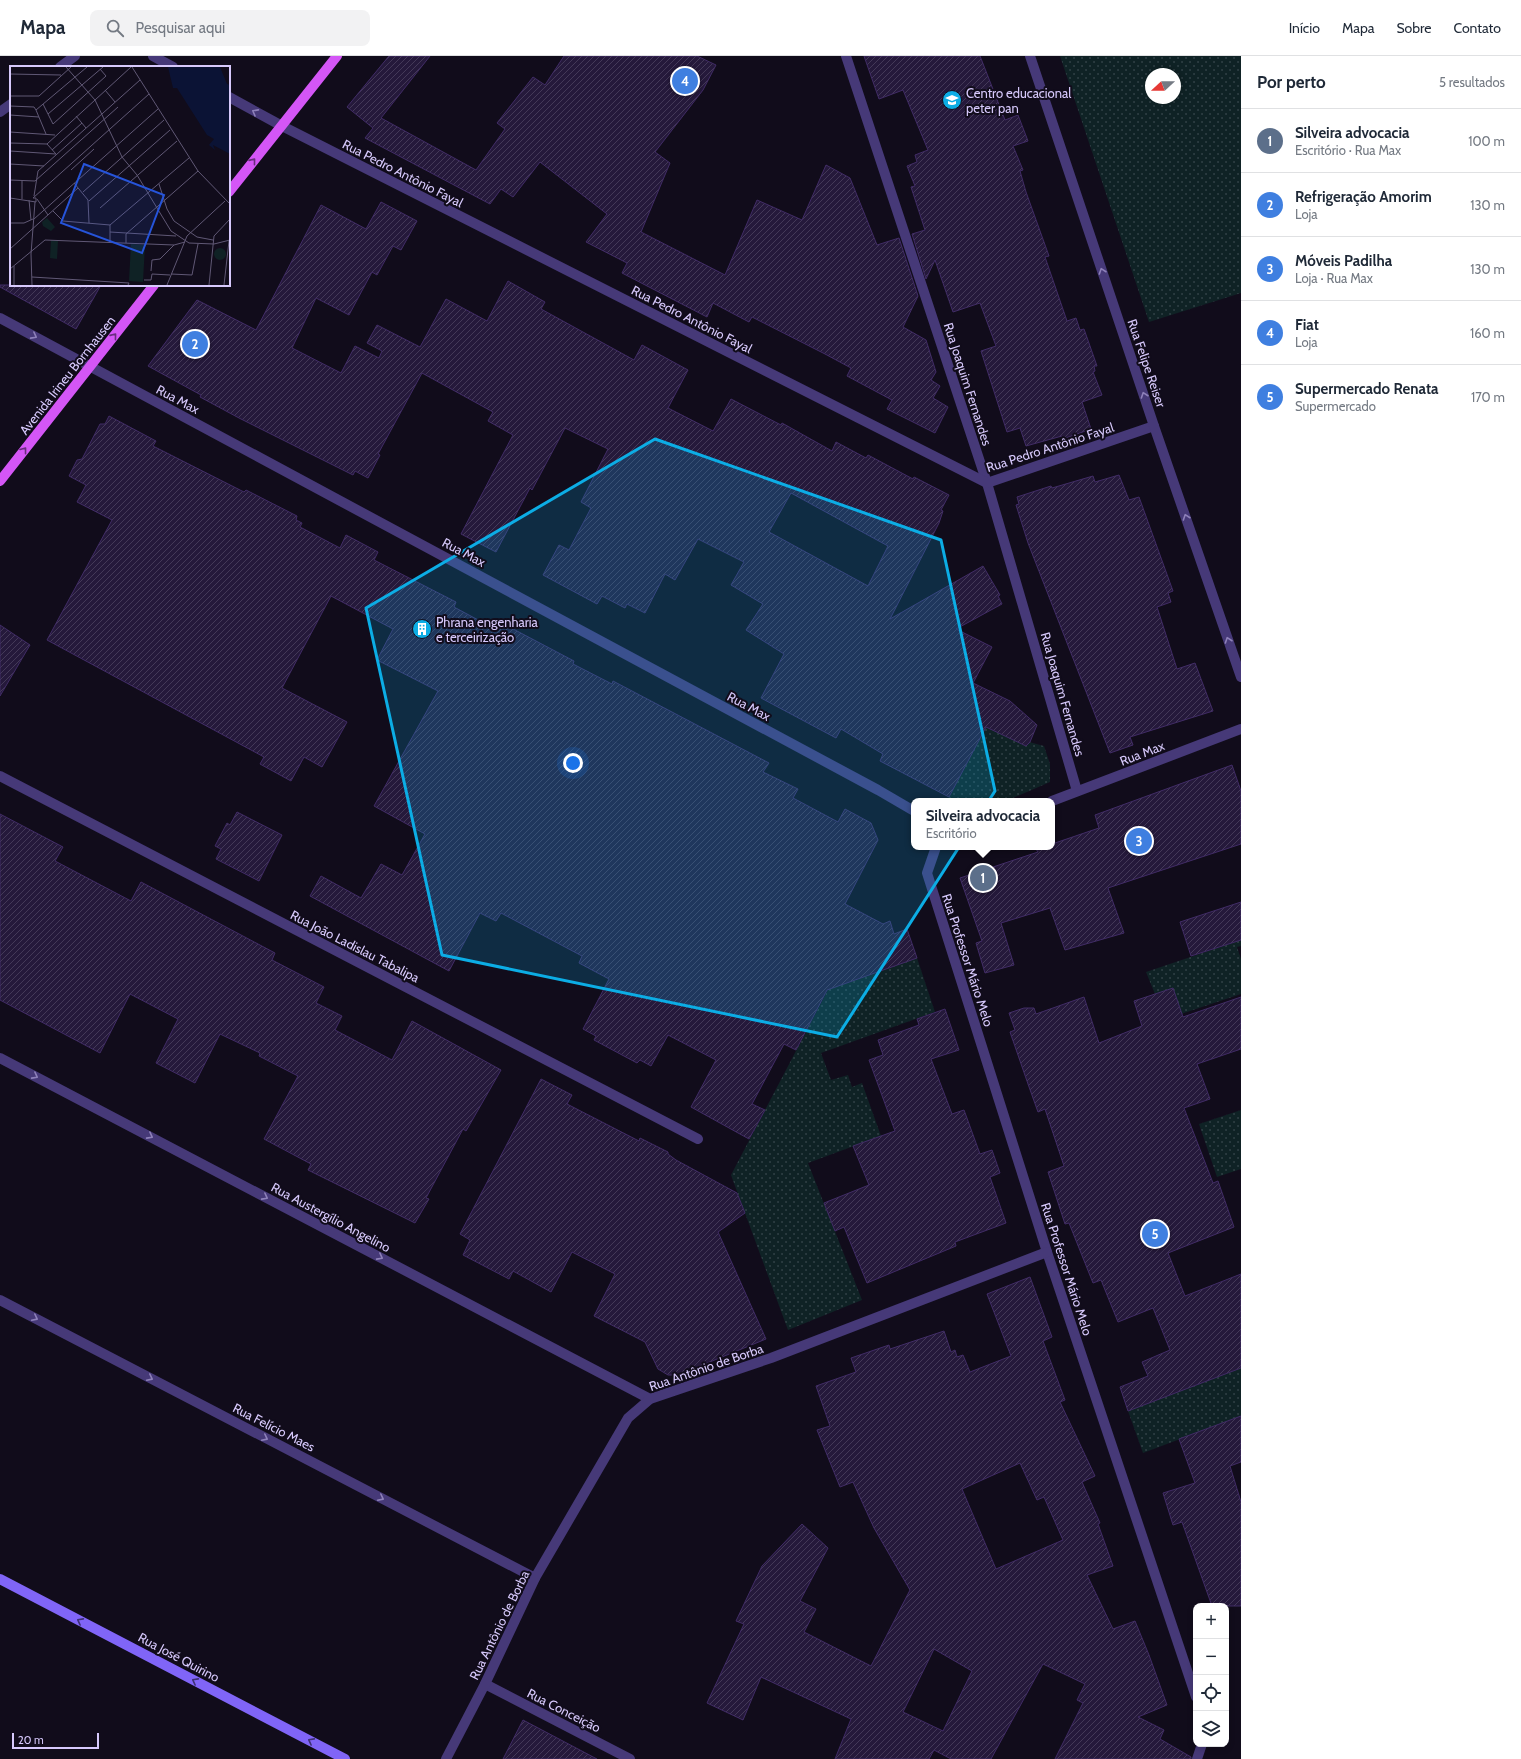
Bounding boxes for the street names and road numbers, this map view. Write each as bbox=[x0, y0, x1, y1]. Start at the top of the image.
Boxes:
street label: Rua Pedro Antônio Fayal bbox=[340, 136, 466, 210]
street label: Rua Pedro Antônio Fayal bbox=[629, 282, 755, 356]
street label: Avenida Irineu Bornhausen bbox=[16, 312, 118, 438]
street label: Rua Felipe Reiser bbox=[1124, 317, 1170, 410]
street label: Rua Joaquim Fernandes bbox=[941, 320, 996, 448]
street label: Rua Max bbox=[154, 381, 203, 417]
street label: Rua Pedro Antônio Fayal bbox=[984, 419, 1116, 475]
street label: Rua Max bbox=[440, 534, 489, 570]
street label: Rua Joaquim Fernandes bbox=[1038, 630, 1089, 758]
street label: Rua Max bbox=[725, 688, 774, 724]
street label: Rua Max bbox=[1117, 737, 1167, 769]
street label: Rua Professor Mário Melo bbox=[939, 892, 997, 1028]
street label: Rua João Ladislau Tabalipa bbox=[288, 907, 423, 986]
street label: Rua Austergílio Angelino bbox=[269, 1179, 393, 1255]
street label: Rua Professor Mário Melo bbox=[1038, 1201, 1096, 1337]
street label: Rua Antônio de Borba bbox=[647, 1340, 766, 1394]
street label: Rua Felício Maes bbox=[230, 1399, 318, 1455]
street label: Rua Antônio de Borba bbox=[466, 1567, 533, 1682]
street label: Rua José Quirino bbox=[136, 1629, 222, 1685]
street label: Rua Conceição bbox=[525, 1685, 603, 1735]

